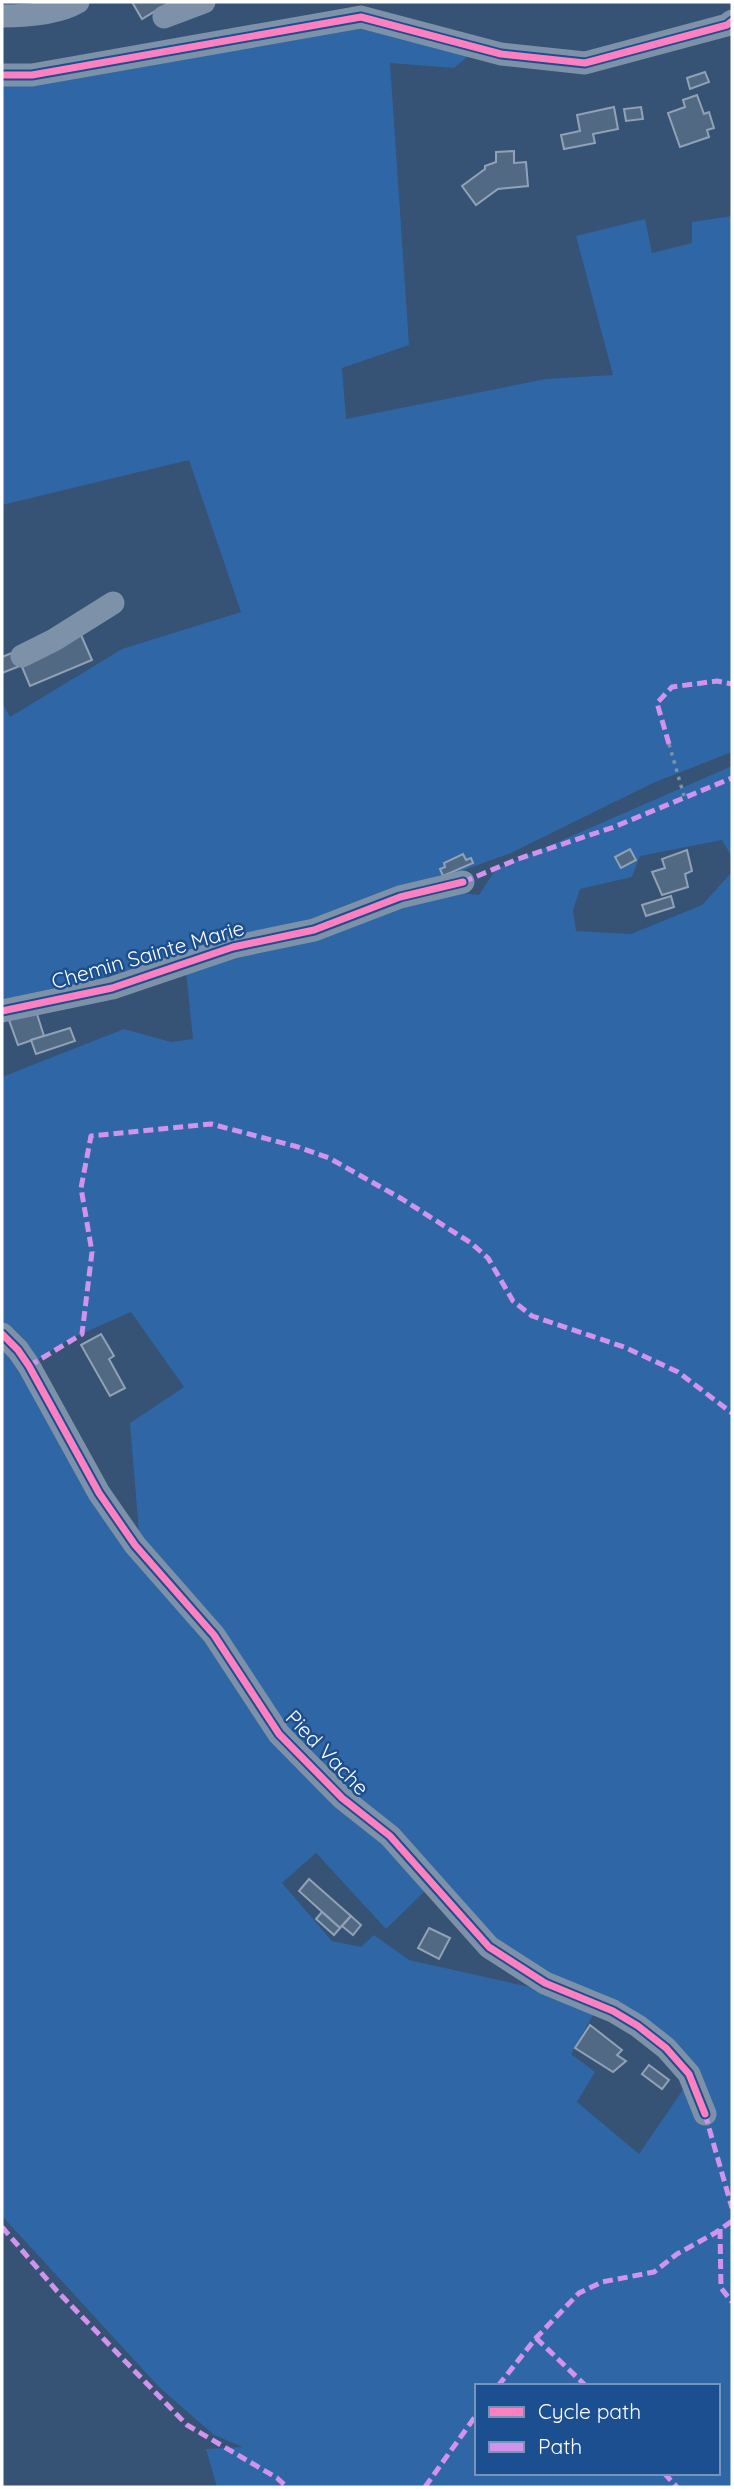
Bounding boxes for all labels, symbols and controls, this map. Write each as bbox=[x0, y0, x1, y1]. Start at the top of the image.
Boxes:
street label: Chemin Sainte Marie bbox=[48, 914, 247, 994]
street label: Pied Vache bbox=[281, 1704, 375, 1800]
legend bbox=[475, 2384, 720, 2475]
text: Cycle path bbox=[538, 2398, 641, 2424]
text: Path bbox=[538, 2433, 582, 2459]

